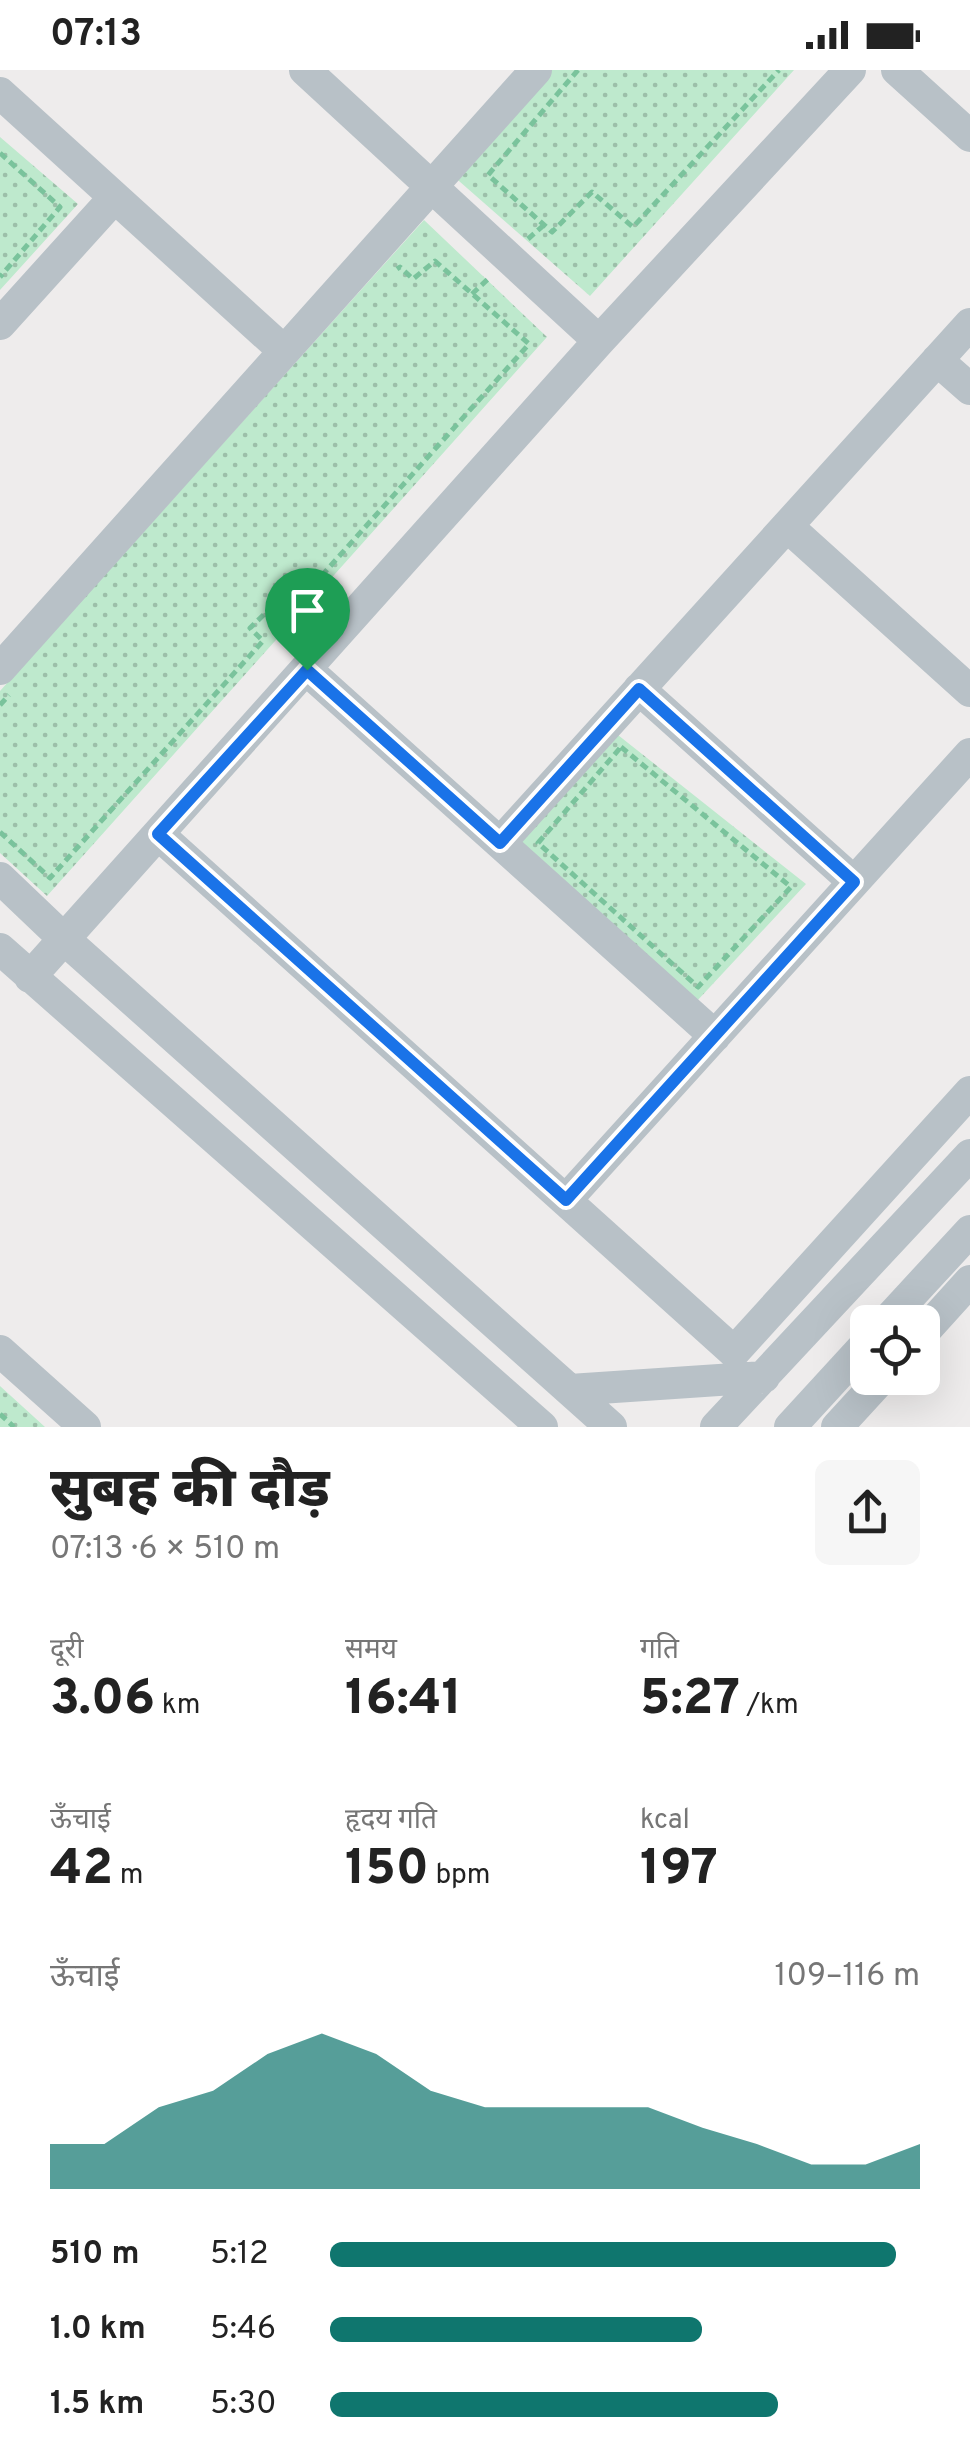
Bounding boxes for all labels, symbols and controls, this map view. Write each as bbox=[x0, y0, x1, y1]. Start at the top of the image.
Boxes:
text: 07:13 bbox=[50, 11, 142, 60]
pin bbox=[265, 568, 350, 671]
icon: arrive bbox=[280, 583, 335, 638]
map controls bbox=[850, 1305, 940, 1395]
button: locate bbox=[850, 1305, 940, 1395]
text: सुबह की दौड़ bbox=[50, 1457, 330, 1527]
button: share bbox=[815, 1460, 920, 1565]
text: 07:13 · 6 × 510 m bbox=[50, 1530, 280, 1570]
text: दूरी bbox=[50, 1633, 84, 1669]
text: समय bbox=[345, 1633, 397, 1669]
text: गति bbox=[640, 1633, 679, 1669]
text: 3.06 bbox=[50, 1669, 155, 1732]
text: 16:41 bbox=[345, 1669, 462, 1732]
text: 5:27 bbox=[640, 1669, 740, 1732]
text: km bbox=[155, 1688, 200, 1724]
text: /km bbox=[740, 1688, 799, 1724]
text: ऊँचाई bbox=[50, 1803, 111, 1839]
text: हृदय गति bbox=[345, 1803, 437, 1839]
text: kcal bbox=[640, 1803, 690, 1839]
text: 42 bbox=[50, 1839, 113, 1902]
text: 150 bbox=[345, 1839, 429, 1902]
text: 197 bbox=[640, 1839, 718, 1902]
text: m bbox=[113, 1858, 143, 1894]
text: bpm bbox=[429, 1858, 490, 1894]
text: 109–116 m bbox=[774, 1957, 920, 1997]
text: ऊँचाई bbox=[50, 1958, 119, 1998]
text: 510 m bbox=[50, 2235, 139, 2275]
text: 5:12 bbox=[210, 2235, 269, 2275]
text: 1.0 km bbox=[50, 2310, 146, 2350]
text: 5:46 bbox=[210, 2310, 276, 2350]
text: 1.5 km bbox=[50, 2385, 144, 2425]
text: 5:30 bbox=[210, 2385, 277, 2425]

